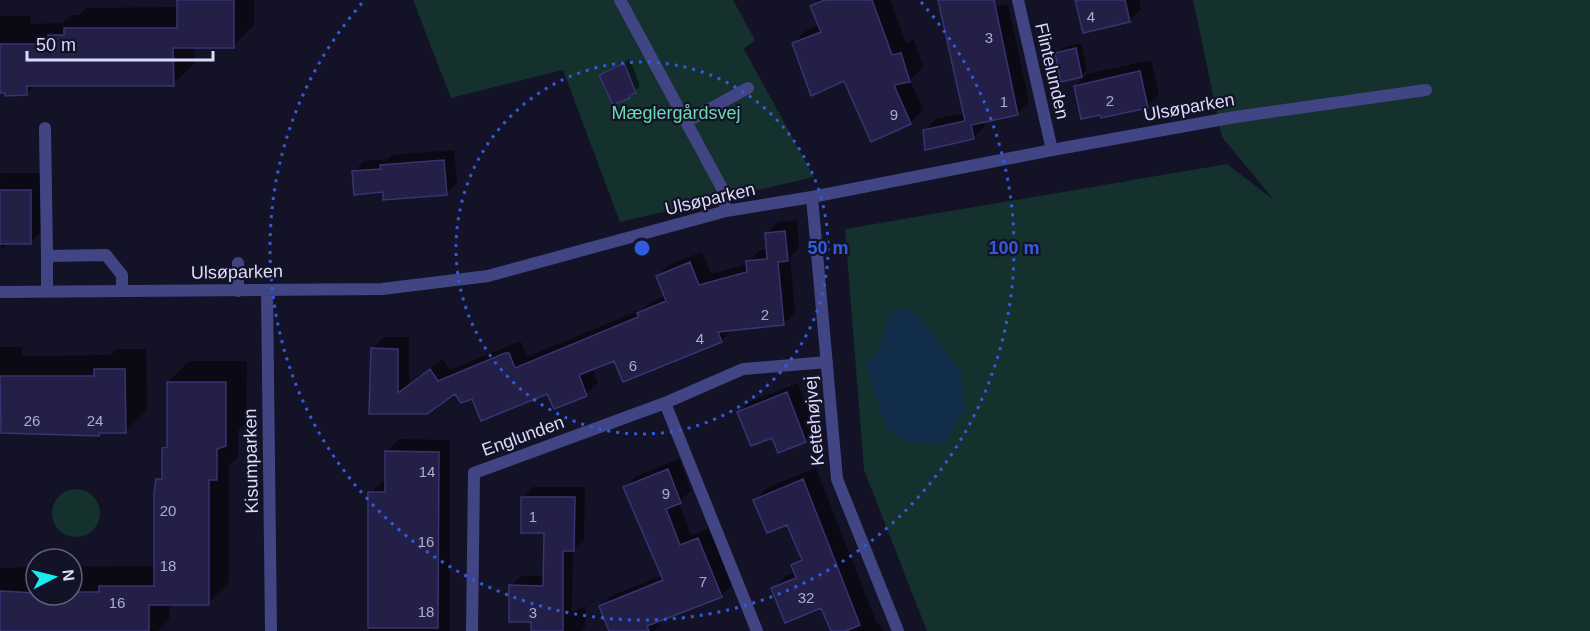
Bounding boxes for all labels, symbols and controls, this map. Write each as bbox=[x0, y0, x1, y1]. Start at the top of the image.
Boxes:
house number: 4 bbox=[1087, 8, 1095, 25]
street label: Flintelunden bbox=[1031, 21, 1073, 121]
scale bar bbox=[27, 24, 213, 62]
house number: 3 bbox=[985, 29, 993, 46]
text: 50 m bbox=[36, 35, 76, 55]
street label: Ulsøparken bbox=[1142, 89, 1236, 125]
house number: 2 bbox=[1106, 92, 1114, 109]
house number: 1 bbox=[1000, 93, 1008, 110]
park label: Mæglergårdsvej bbox=[611, 103, 741, 123]
house number: 9 bbox=[890, 106, 898, 123]
street label: Ulsøparken bbox=[663, 179, 757, 219]
centre of rings bbox=[632, 238, 652, 258]
text: 50 m bbox=[807, 238, 849, 258]
text: 100 m bbox=[988, 238, 1040, 258]
street label: Ulsøparken bbox=[191, 261, 283, 283]
house number: 2 bbox=[761, 306, 769, 323]
house number: 4 bbox=[696, 330, 704, 347]
house number: 6 bbox=[629, 357, 637, 374]
street label: Kettehøjvej bbox=[800, 375, 828, 467]
street label: Kisumparken bbox=[240, 408, 262, 514]
house number: 26 bbox=[24, 412, 40, 429]
house number: 24 bbox=[87, 412, 103, 429]
street label: Englunden bbox=[479, 412, 567, 460]
house number: 14 bbox=[419, 463, 435, 480]
house number: 9 bbox=[662, 485, 670, 502]
house number: 20 bbox=[160, 502, 176, 519]
house number: 1 bbox=[529, 508, 537, 525]
house number: 16 bbox=[418, 533, 434, 550]
north arrow bbox=[24, 547, 84, 607]
house number: 18 bbox=[160, 557, 176, 574]
text: N bbox=[59, 568, 78, 582]
house number: 7 bbox=[699, 573, 707, 590]
house number: 32 bbox=[798, 589, 814, 606]
house number: 16 bbox=[109, 594, 125, 611]
house number: 18 bbox=[418, 603, 434, 620]
house number: 3 bbox=[529, 604, 537, 621]

